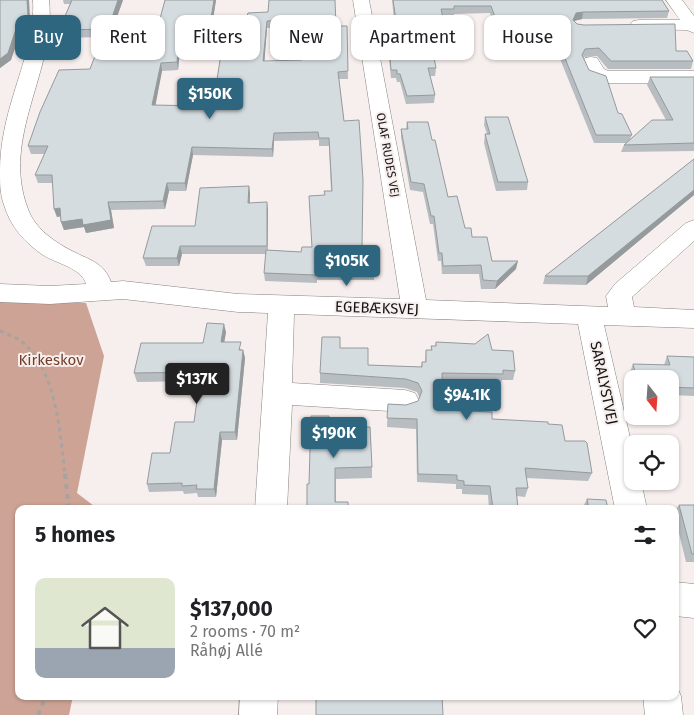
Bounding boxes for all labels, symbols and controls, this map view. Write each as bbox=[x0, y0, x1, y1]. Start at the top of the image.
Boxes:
chip: Buy bbox=[15, 15, 81, 60]
chip: Rent bbox=[91, 15, 165, 60]
chip: Filters bbox=[175, 15, 260, 60]
chip: New bbox=[270, 15, 341, 60]
chip: Apartment bbox=[351, 15, 474, 60]
chip: House bbox=[484, 15, 571, 60]
pin: $150K bbox=[175, 78, 245, 120]
text: $150K bbox=[188, 84, 232, 103]
street label: OLAF RUDES VEJ bbox=[374, 112, 402, 198]
pin: $105K bbox=[312, 244, 382, 287]
text: $105K bbox=[325, 251, 369, 270]
street label: EGEBÆKSVEJ bbox=[335, 298, 419, 318]
street label: SARALYSTVEJ bbox=[586, 340, 622, 426]
park label: Kirkeskov bbox=[18, 351, 84, 369]
pin: $137K bbox=[162, 362, 232, 405]
text: $137K bbox=[176, 369, 218, 388]
north arrow bbox=[624, 370, 679, 425]
map controls bbox=[624, 370, 679, 490]
pin: $94.1K bbox=[426, 378, 508, 421]
text: $94.1K bbox=[444, 385, 490, 404]
pin: $190K bbox=[299, 416, 369, 459]
text: $190K bbox=[312, 423, 356, 442]
button: locate bbox=[624, 435, 679, 490]
icon: filters bbox=[631, 521, 659, 549]
text: 5 homes bbox=[35, 522, 115, 548]
text: $137,000 bbox=[190, 596, 273, 622]
icon: home bbox=[75, 598, 135, 658]
icon: heart bbox=[631, 614, 659, 642]
text: 2 rooms · 70 m² bbox=[190, 622, 300, 641]
text: Råhøj Allé bbox=[190, 641, 263, 660]

